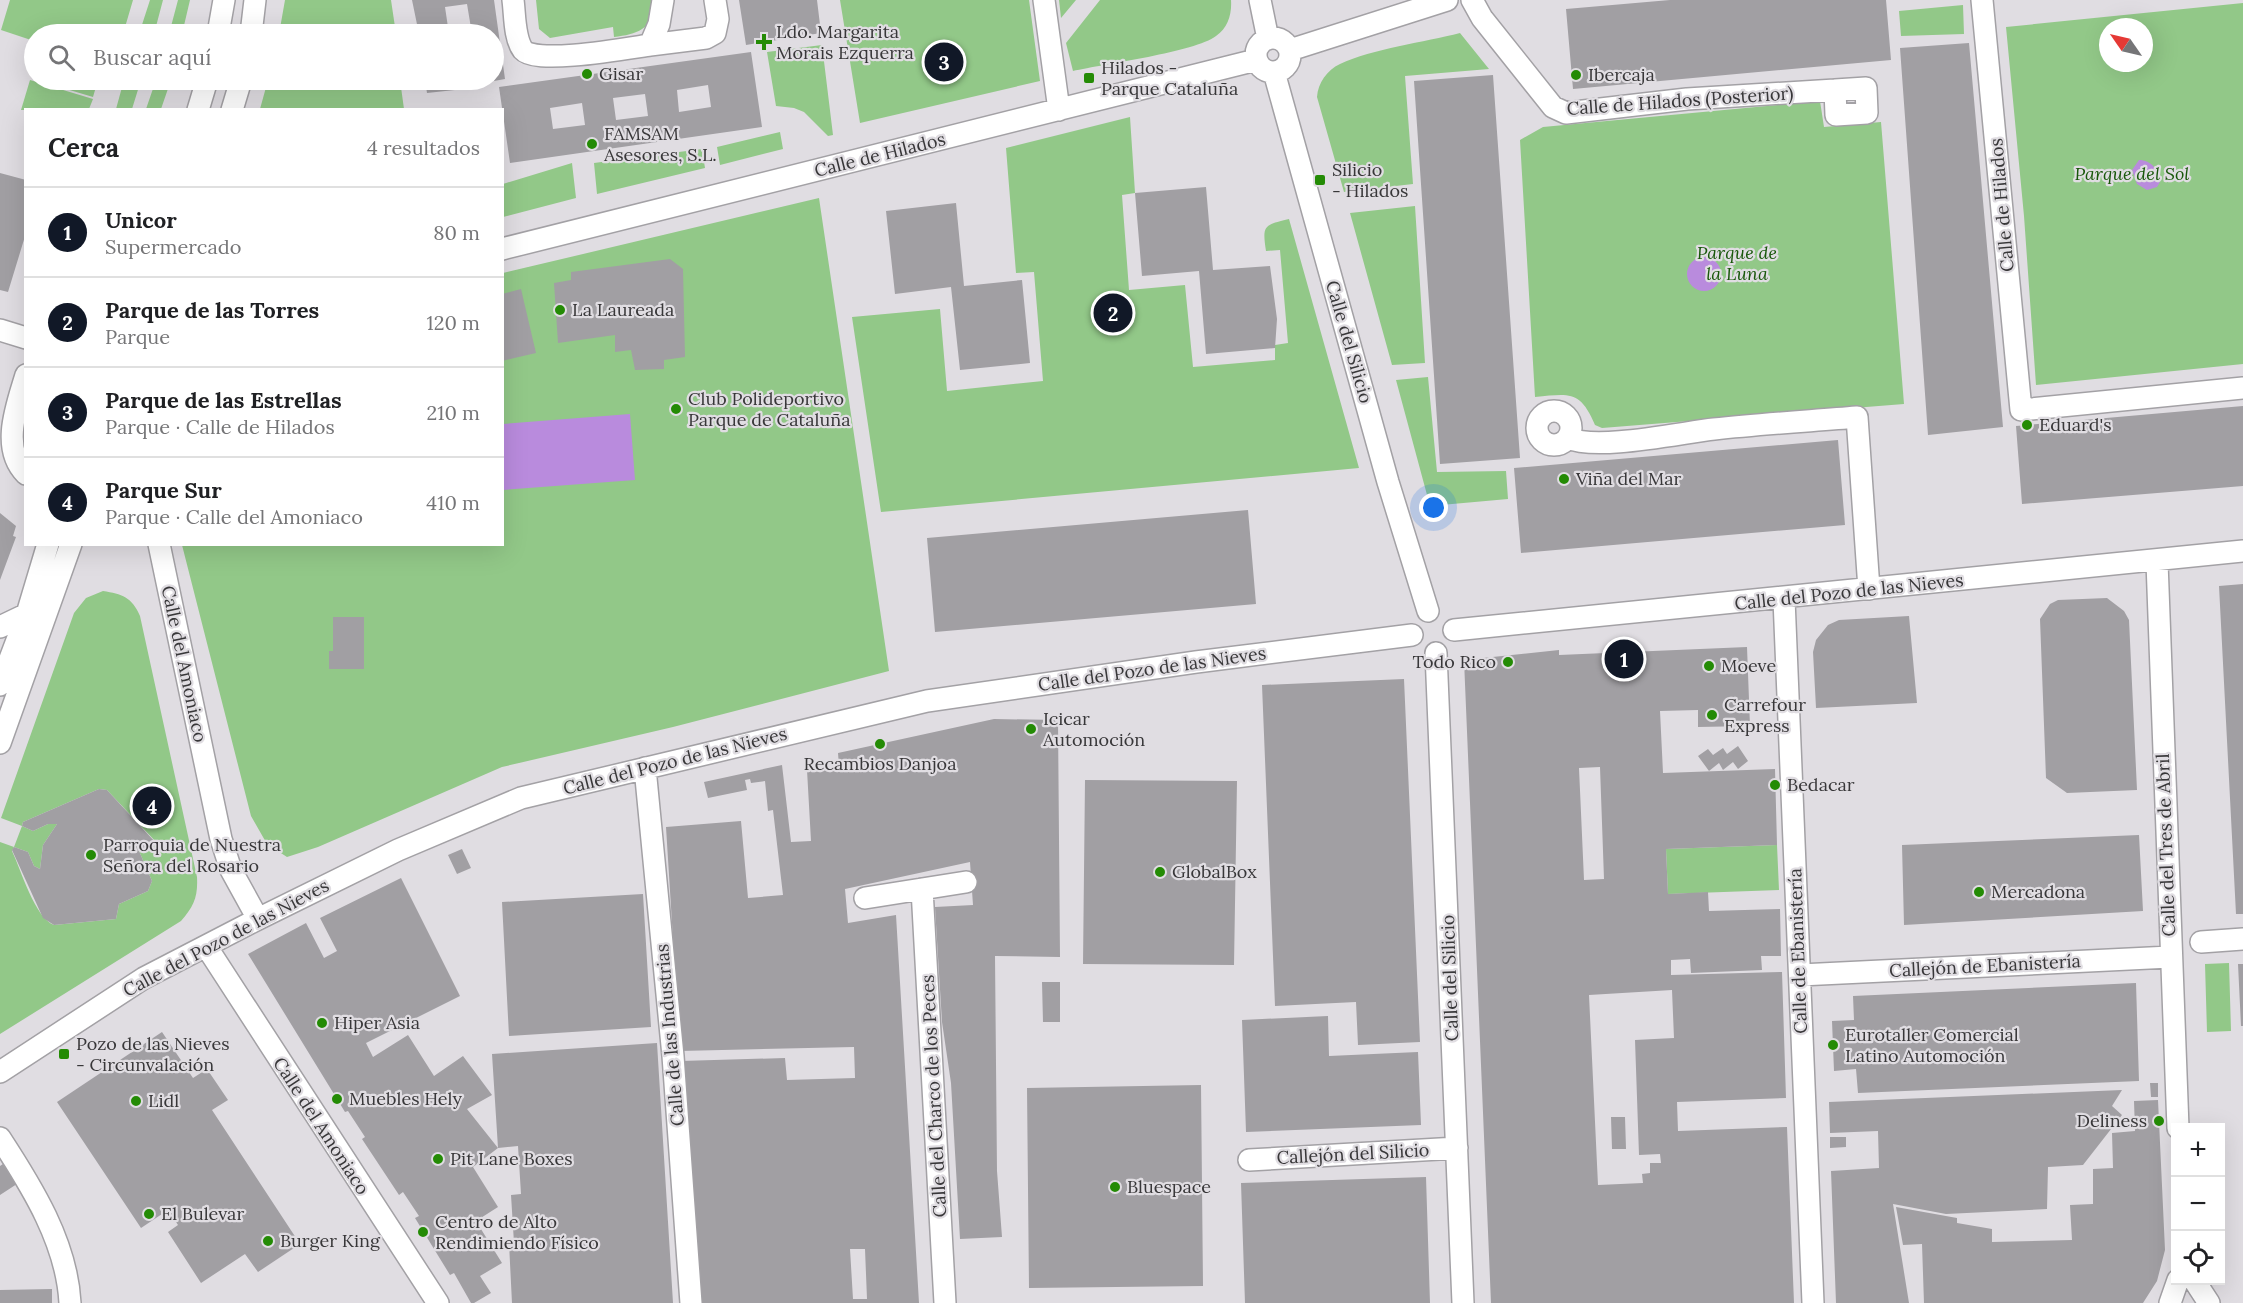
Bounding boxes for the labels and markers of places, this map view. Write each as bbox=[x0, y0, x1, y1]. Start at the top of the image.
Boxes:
place label: Ldo. Margarita Morais Ezquerra bbox=[776, 20, 914, 64]
marker: Ldo. Margarita Morais Ezquerra bbox=[757, 35, 771, 49]
pin: 3 bbox=[924, 40, 964, 84]
place label: Hilados - Parque Cataluña bbox=[1101, 56, 1238, 100]
place label: Gisar bbox=[599, 62, 643, 85]
place label: Ibercaja bbox=[1588, 63, 1655, 86]
marker: Gisar bbox=[580, 67, 594, 81]
marker: Ibercaja bbox=[1569, 68, 1583, 82]
marker: Hilados - Parque Cataluña bbox=[1082, 71, 1096, 85]
place label: FAMSAM Asesores, S.L. bbox=[603, 122, 717, 166]
marker: FAMSAM Asesores, S.L. bbox=[585, 137, 599, 151]
place label: Silicio - Hilados bbox=[1332, 158, 1408, 202]
marker: Silicio - Hilados bbox=[1313, 173, 1327, 187]
pin: 2 bbox=[1094, 290, 1132, 336]
place label: La Laureada bbox=[572, 298, 674, 321]
marker: La Laureada bbox=[553, 303, 567, 317]
place label: Club Polideportivo Parque de Cataluña bbox=[688, 387, 850, 431]
marker: Club Polideportivo Parque de Cataluña bbox=[669, 402, 683, 416]
place label: Eduard's bbox=[2039, 413, 2112, 436]
marker: Eduard's bbox=[2020, 418, 2034, 432]
place label: Viña del Mar bbox=[1575, 467, 1681, 490]
marker: Viña del Mar bbox=[1557, 472, 1571, 486]
pin: 1 bbox=[1604, 636, 1644, 682]
place label: Todo Rico bbox=[1412, 650, 1496, 673]
place label: Moeve bbox=[1721, 654, 1777, 677]
marker: Todo Rico bbox=[1501, 655, 1515, 669]
marker: Moeve bbox=[1702, 659, 1716, 673]
place label: Carrefour Express bbox=[1724, 693, 1806, 737]
place label: Icicar Automoción bbox=[1042, 707, 1145, 751]
marker: Carrefour Express bbox=[1705, 708, 1719, 722]
marker: Icicar Automoción bbox=[1024, 722, 1038, 736]
marker: Recambios Danjoa bbox=[873, 737, 887, 751]
place label: Recambios Danjoa bbox=[804, 752, 956, 775]
place label: Bedacar bbox=[1787, 773, 1855, 796]
marker: Bedacar bbox=[1768, 778, 1782, 792]
pin: 4 bbox=[132, 784, 172, 828]
place label: Parroquia de Nuestra Señora del Rosario bbox=[103, 833, 281, 877]
marker: Parroquia de Nuestra Señora del Rosario bbox=[84, 848, 98, 862]
place label: GlobalBox bbox=[1172, 860, 1257, 883]
marker: GlobalBox bbox=[1153, 865, 1167, 879]
place label: Mercadona bbox=[1991, 880, 2085, 903]
marker: Mercadona bbox=[1972, 885, 1986, 899]
place label: Hiper Asia bbox=[334, 1011, 420, 1034]
marker: Hiper Asia bbox=[315, 1016, 329, 1030]
place label: Eurotaller Comercial Latino Automoción bbox=[1845, 1023, 2019, 1067]
place label: Pozo de las Nieves - Circunvalación bbox=[76, 1032, 230, 1076]
marker: Eurotaller Comercial Latino Automoción bbox=[1826, 1038, 1840, 1052]
marker: Pozo de las Nieves - Circunvalación bbox=[57, 1047, 71, 1061]
place label: Muebles Hely bbox=[349, 1087, 462, 1110]
place label: Lidl bbox=[148, 1089, 179, 1112]
marker: Muebles Hely bbox=[330, 1092, 344, 1106]
marker: Lidl bbox=[129, 1094, 143, 1108]
place label: Deliness bbox=[2077, 1109, 2147, 1132]
marker: Deliness bbox=[2152, 1114, 2166, 1128]
place label: Pit Lane Boxes bbox=[450, 1147, 573, 1170]
marker: Pit Lane Boxes bbox=[431, 1152, 445, 1166]
place label: Bluespace bbox=[1127, 1175, 1211, 1198]
marker: Bluespace bbox=[1108, 1180, 1122, 1194]
place label: El Bulevar bbox=[161, 1202, 244, 1225]
marker: El Bulevar bbox=[142, 1207, 156, 1221]
place label: Centro de Alto Rendimiendo Físico bbox=[435, 1210, 599, 1254]
marker: Centro de Alto Rendimiendo Físico bbox=[416, 1225, 430, 1239]
place label: Burger King bbox=[280, 1229, 381, 1252]
marker: Burger King bbox=[261, 1234, 275, 1248]

